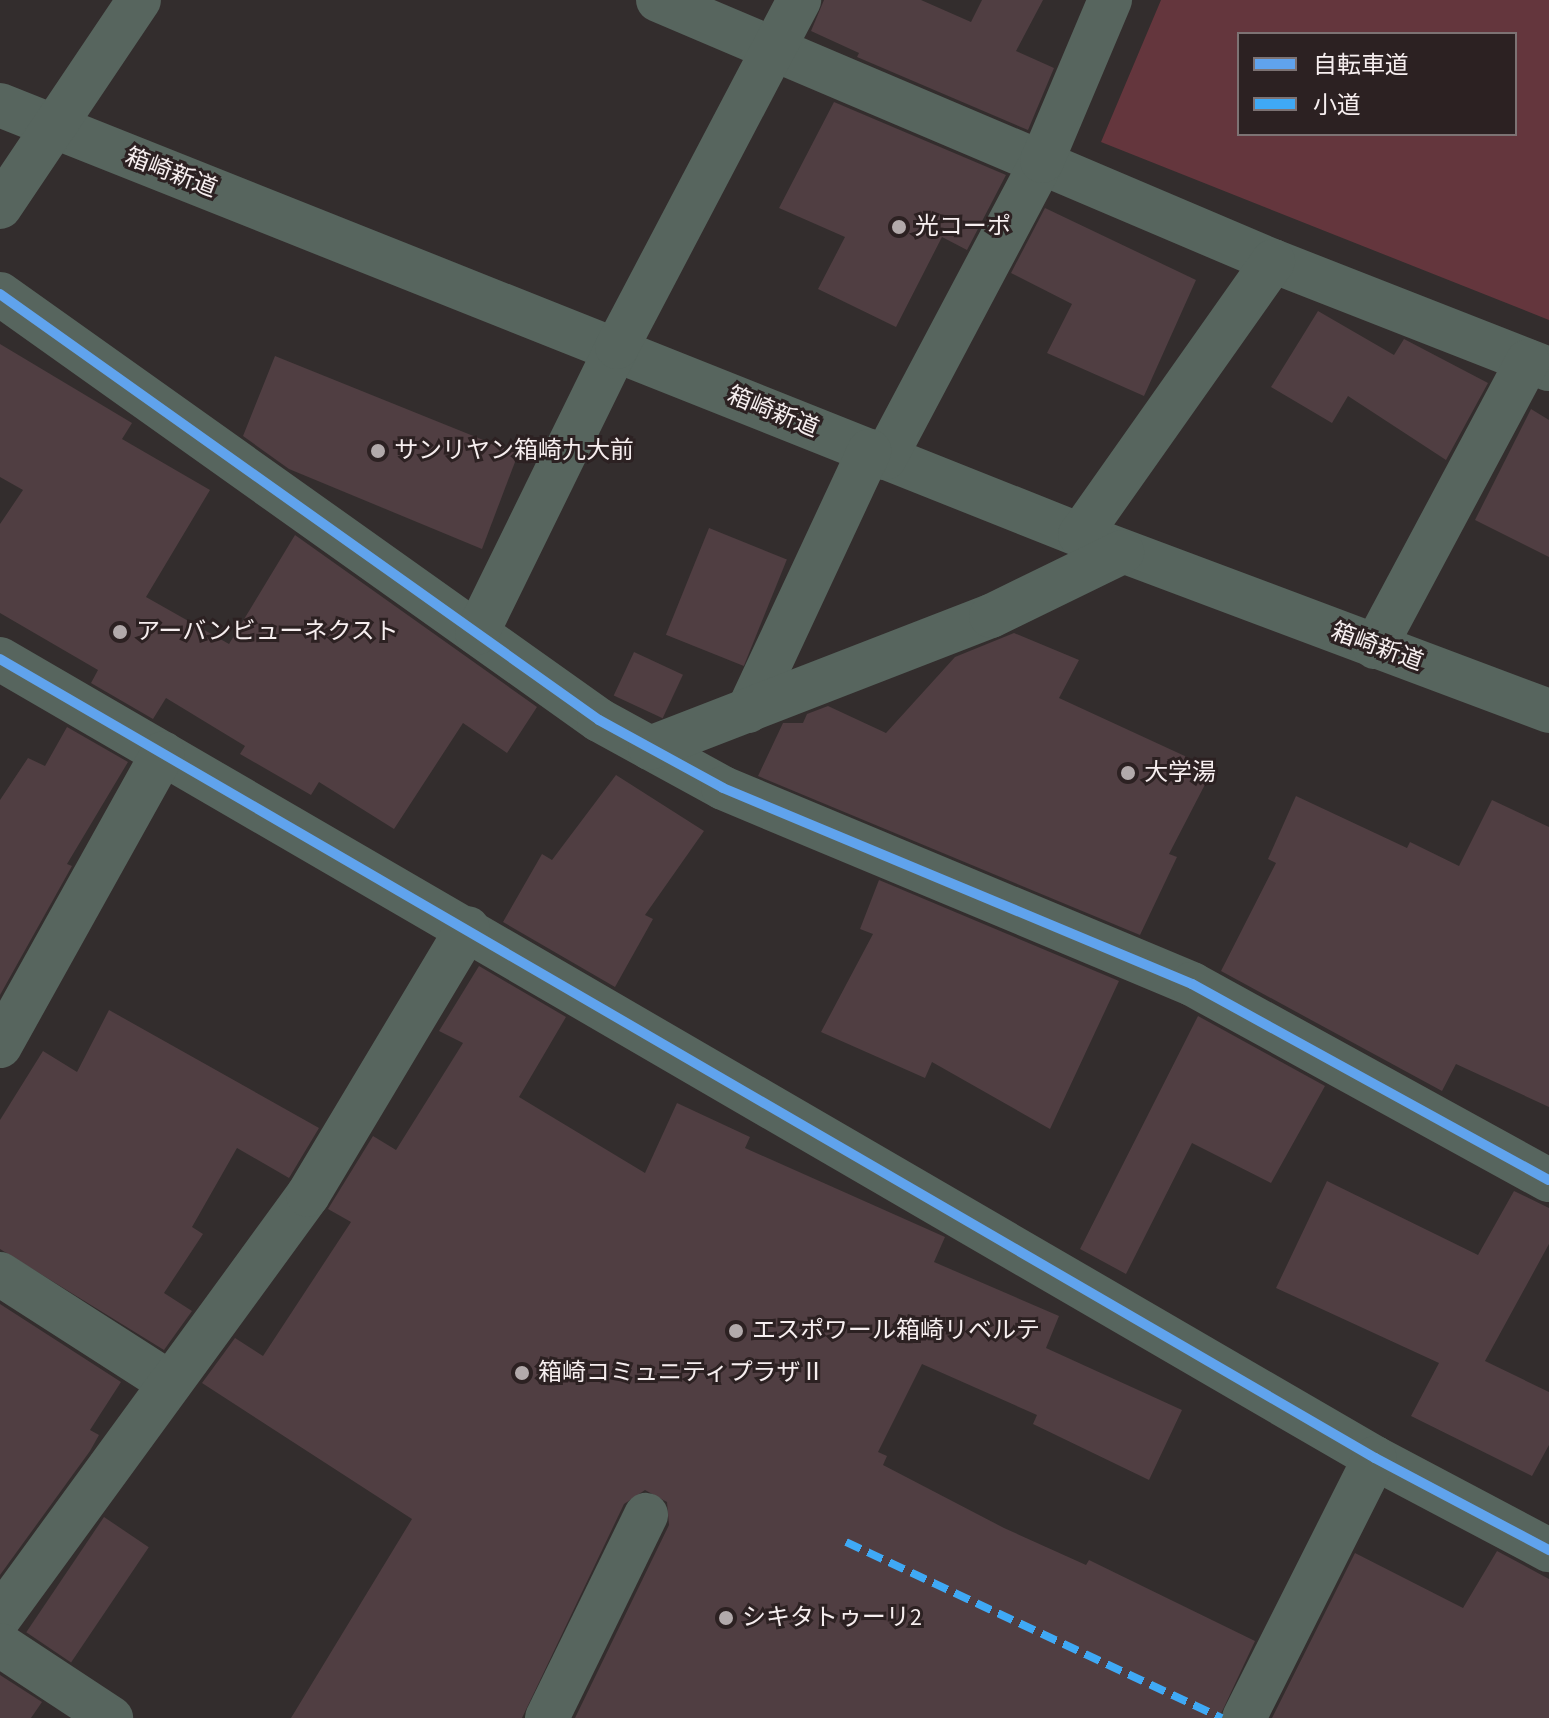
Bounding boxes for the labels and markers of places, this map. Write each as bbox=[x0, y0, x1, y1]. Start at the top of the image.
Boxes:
place label: 光コーポ bbox=[915, 213, 1011, 241]
marker: 光コーポ bbox=[890, 218, 908, 236]
place label: サンリヤン箱崎九大前 bbox=[394, 437, 634, 465]
marker: サンリヤン箱崎九大前 bbox=[369, 442, 387, 460]
place label: アーバンビューネクスト bbox=[136, 618, 399, 646]
marker: アーバンビューネクスト bbox=[111, 623, 129, 641]
place label: 大学湯 bbox=[1144, 759, 1216, 787]
marker: 大学湯 bbox=[1119, 764, 1137, 782]
place label: エスポワール箱崎リベルテ bbox=[752, 1317, 1040, 1345]
marker: エスポワール箱崎リベルテ bbox=[727, 1322, 745, 1340]
place label: 箱崎コミュニティプラザⅡ bbox=[538, 1359, 826, 1387]
marker: 箱崎コミュニティプラザⅡ bbox=[513, 1364, 531, 1382]
place label: シキタトゥーリ2 bbox=[742, 1604, 922, 1632]
marker: シキタトゥーリ2 bbox=[717, 1609, 735, 1627]

